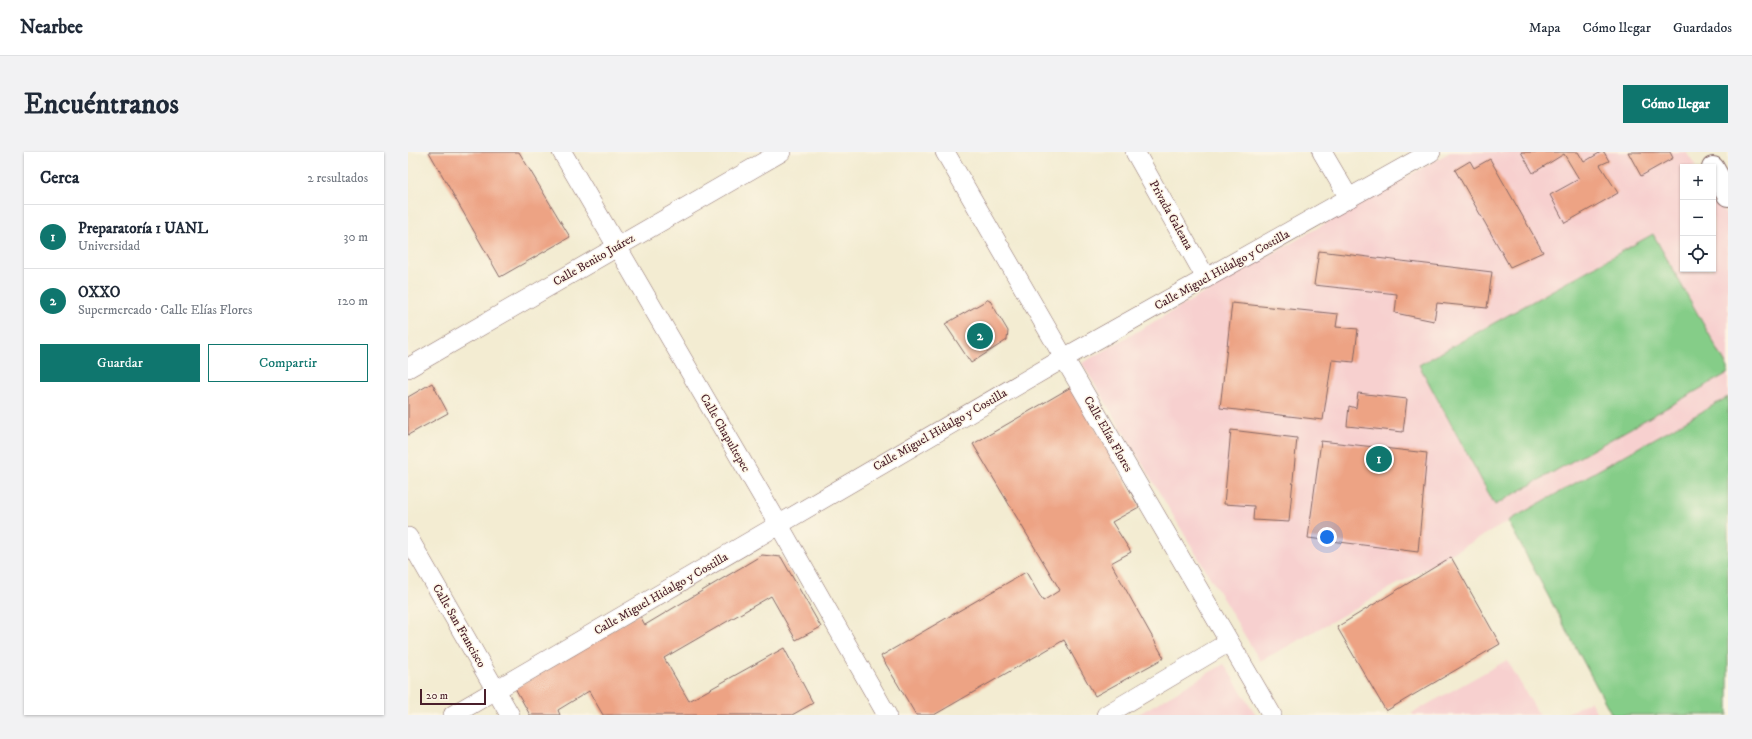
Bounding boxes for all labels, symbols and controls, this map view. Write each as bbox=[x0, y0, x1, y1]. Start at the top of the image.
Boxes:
text: Nearbee bbox=[20, 16, 83, 39]
text: Mapa bbox=[1529, 19, 1560, 37]
text: Cómo llegar bbox=[1582, 19, 1651, 37]
text: Guardados bbox=[1673, 19, 1732, 37]
button: Cómo llegar bbox=[1623, 85, 1728, 123]
text: Encuéntranos bbox=[24, 87, 179, 122]
map controls bbox=[1680, 164, 1716, 272]
button: + bbox=[1680, 164, 1716, 200]
text: Cerca bbox=[40, 167, 79, 189]
text: 2 resultados bbox=[307, 170, 368, 186]
street label: Privada Galeana bbox=[1146, 178, 1197, 253]
button: − bbox=[1680, 200, 1716, 236]
text: Preparatoría 1 UANL bbox=[78, 219, 208, 238]
street label: Calle Miguel Hidalgo y Costilla bbox=[1152, 226, 1293, 313]
text: 1 bbox=[51, 229, 55, 245]
text: 30 m bbox=[344, 229, 368, 245]
street label: Calle Benito Juárez bbox=[550, 231, 638, 289]
button: locate bbox=[1680, 236, 1716, 272]
text: Universidad bbox=[78, 238, 140, 254]
text: OXXO bbox=[78, 283, 120, 302]
text: 2 bbox=[50, 293, 56, 309]
text: 120 m bbox=[337, 293, 368, 309]
text: Supermercado · Calle Elías Flores bbox=[78, 302, 252, 318]
pin: 2 bbox=[967, 321, 993, 351]
button: Guardar bbox=[40, 344, 200, 382]
button: Compartir bbox=[208, 344, 368, 382]
street label: Calle Miguel Hidalgo y Costilla bbox=[870, 385, 1010, 475]
street label: Calle Chapultepec bbox=[697, 391, 753, 475]
street label: Calle Elías Flores bbox=[1080, 394, 1136, 474]
pin: 1 bbox=[1366, 444, 1392, 474]
your location bbox=[1317, 527, 1337, 547]
street label: Calle Miguel Hidalgo y Costilla bbox=[591, 549, 731, 639]
street label: Calle San Francisco bbox=[429, 582, 489, 671]
scale bar bbox=[420, 687, 486, 706]
text: 20 m bbox=[426, 689, 448, 703]

